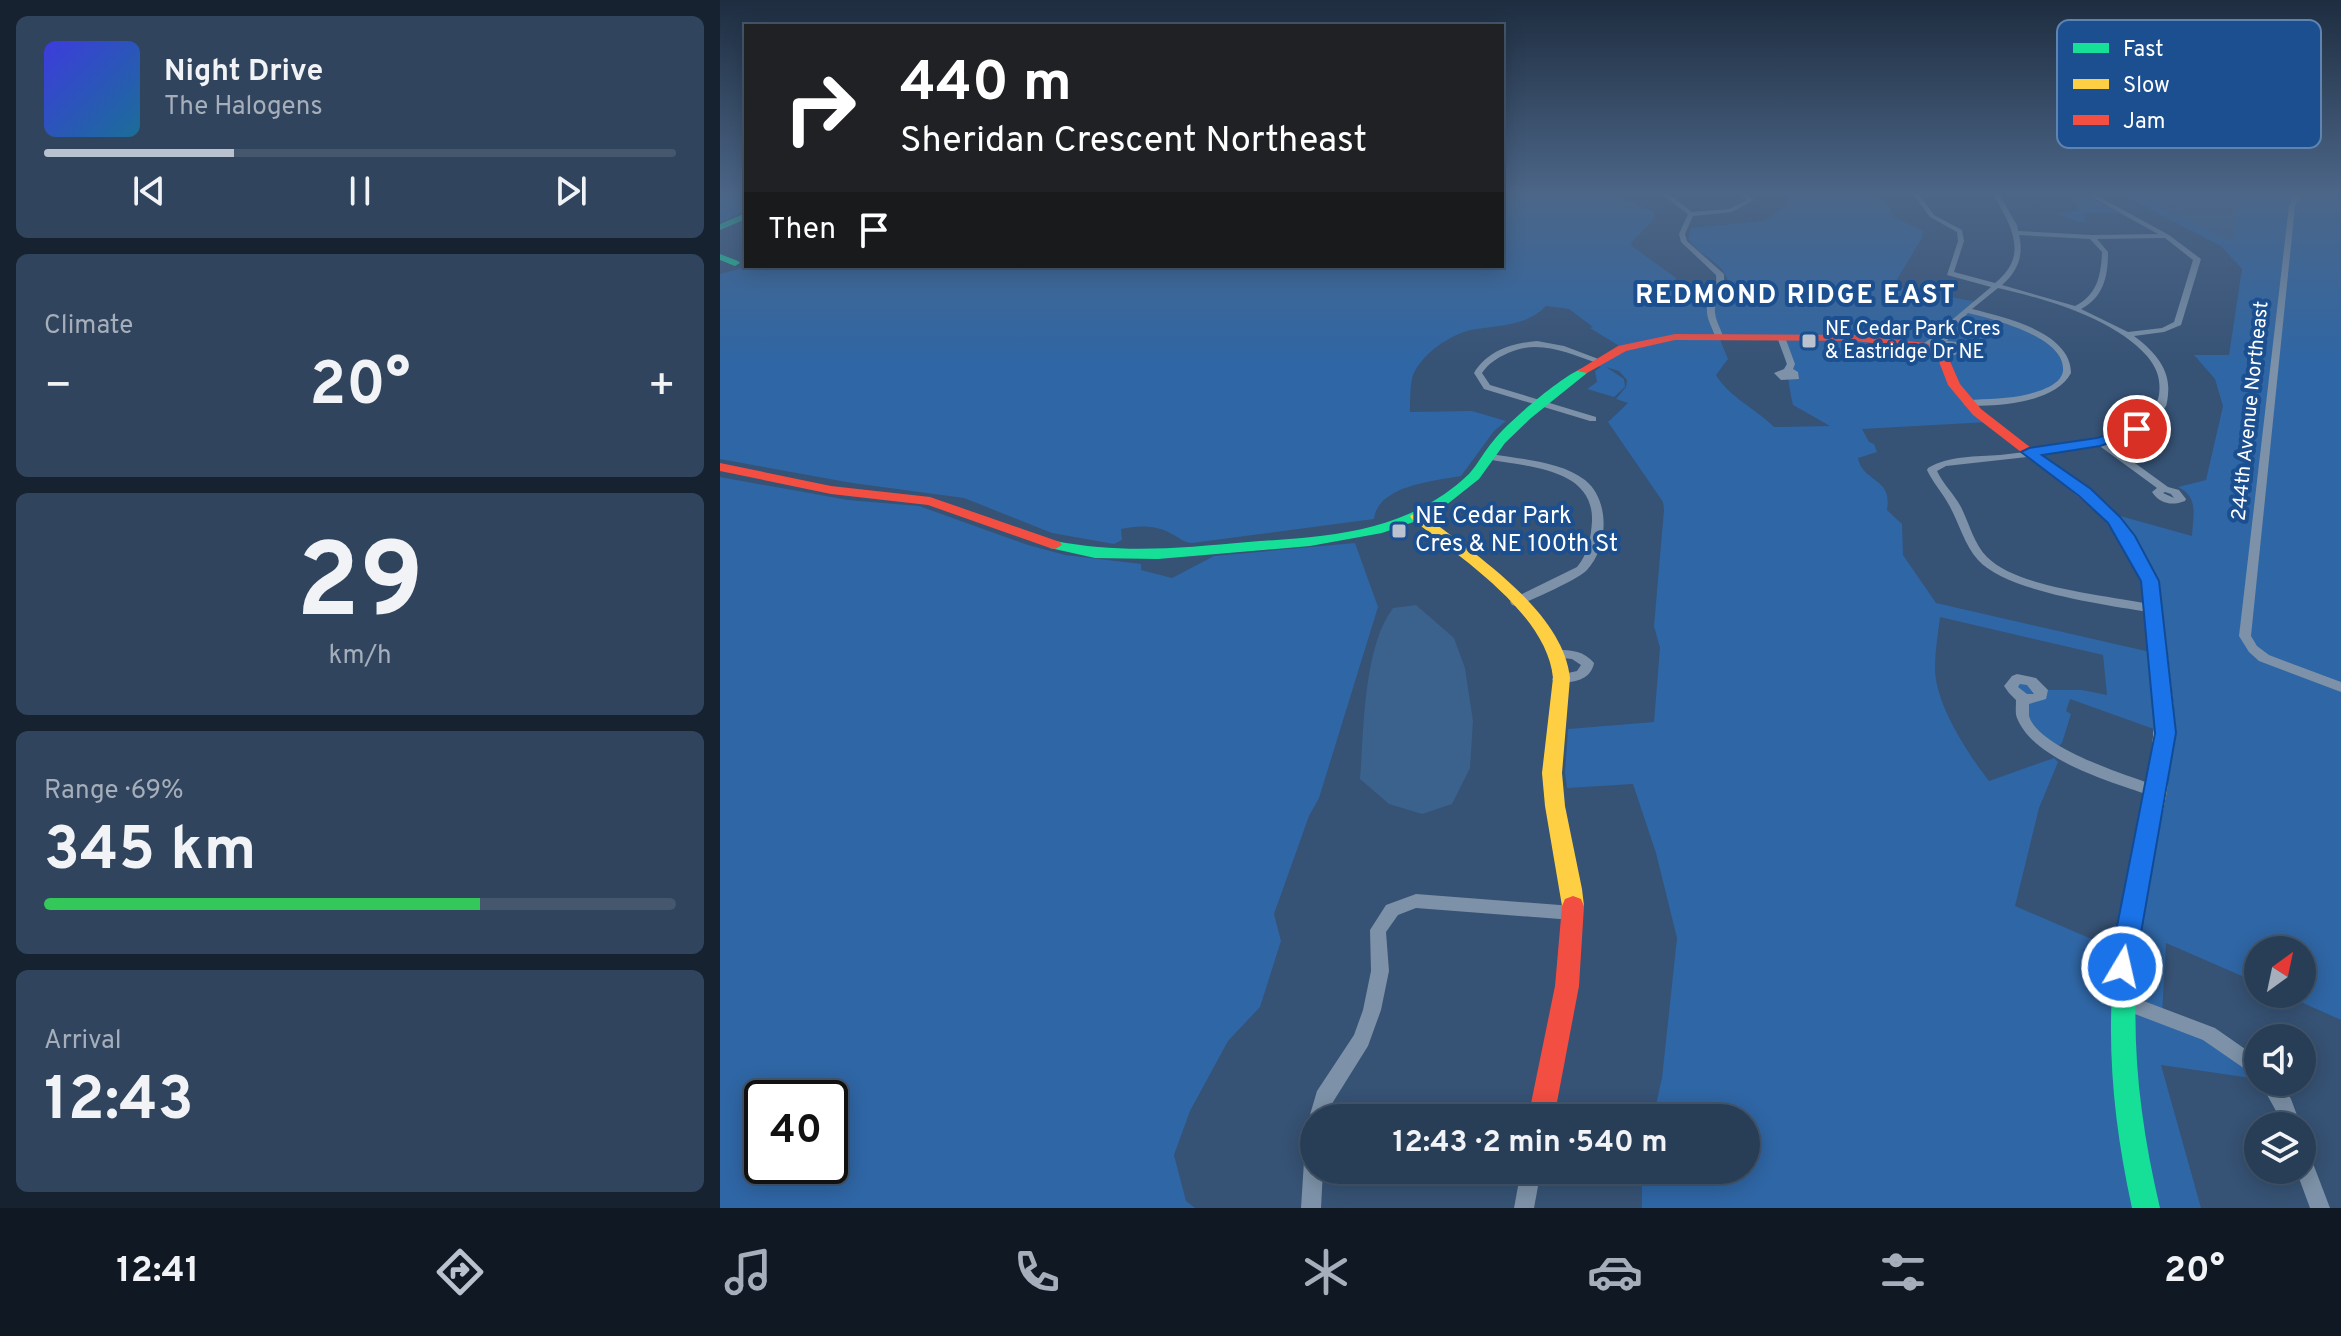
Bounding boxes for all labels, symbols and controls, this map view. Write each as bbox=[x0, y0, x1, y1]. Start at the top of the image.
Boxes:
legend bbox=[2057, 20, 2321, 148]
text: Fast bbox=[2123, 37, 2164, 64]
text: 440 m bbox=[900, 50, 1072, 120]
text: Night Drive bbox=[164, 54, 323, 91]
icon: right bbox=[768, 56, 872, 160]
text: Slow bbox=[2123, 73, 2170, 100]
text: The Halogens bbox=[164, 91, 323, 124]
text: Jam bbox=[2123, 109, 2166, 136]
text: Sheridan Crescent Northeast bbox=[900, 119, 1367, 165]
icon: previous bbox=[127, 169, 171, 213]
icon: pause bbox=[338, 169, 382, 213]
icon: next bbox=[549, 169, 593, 213]
icon: arrive bbox=[852, 208, 896, 252]
text: Then bbox=[768, 212, 836, 249]
district label: REDMOND RIDGE EAST bbox=[1635, 280, 1957, 313]
street label: 244th Avenue Northeast bbox=[2227, 300, 2275, 522]
text: Climate bbox=[44, 310, 133, 343]
place label: NE Cedar Park Cres & Eastridge Dr NE bbox=[1825, 317, 2001, 366]
marker: NE Cedar Park Cres & Eastridge Dr NE bbox=[1800, 332, 1818, 350]
text: 20° bbox=[309, 350, 411, 426]
text: − bbox=[44, 360, 72, 416]
text: + bbox=[648, 360, 676, 416]
pin bbox=[2103, 395, 2171, 463]
icon: arrive bbox=[2115, 407, 2159, 451]
place label: NE Cedar Park Cres & NE 100th St bbox=[1415, 502, 1618, 560]
text: 29 bbox=[296, 522, 424, 654]
marker: NE Cedar Park Cres & NE 100th St bbox=[1390, 522, 1408, 540]
text: km/h bbox=[328, 640, 392, 673]
text: Range · 69% bbox=[44, 775, 184, 808]
text: 345 km bbox=[44, 815, 256, 891]
position arrow bbox=[2080, 925, 2164, 1009]
north arrow bbox=[2244, 936, 2316, 1008]
map controls bbox=[2244, 936, 2316, 1184]
button: sound bbox=[2244, 1024, 2316, 1096]
text: Arrival bbox=[44, 1025, 122, 1058]
text: 12:43 bbox=[44, 1065, 194, 1141]
speed limit sign: 40 bbox=[744, 1080, 848, 1184]
button: layers bbox=[2244, 1112, 2316, 1184]
text: 12:43 · 2 min · 540 m bbox=[1393, 1125, 1667, 1162]
icon: directions bbox=[432, 1244, 488, 1300]
icon: music bbox=[720, 1244, 776, 1300]
icon: phone bbox=[1009, 1244, 1065, 1300]
icon: climate bbox=[1298, 1244, 1354, 1300]
icon: car bbox=[1587, 1244, 1643, 1300]
icon: filters bbox=[1875, 1244, 1931, 1300]
text: 12:41 bbox=[116, 1249, 199, 1295]
text: 20° bbox=[2164, 1249, 2225, 1295]

